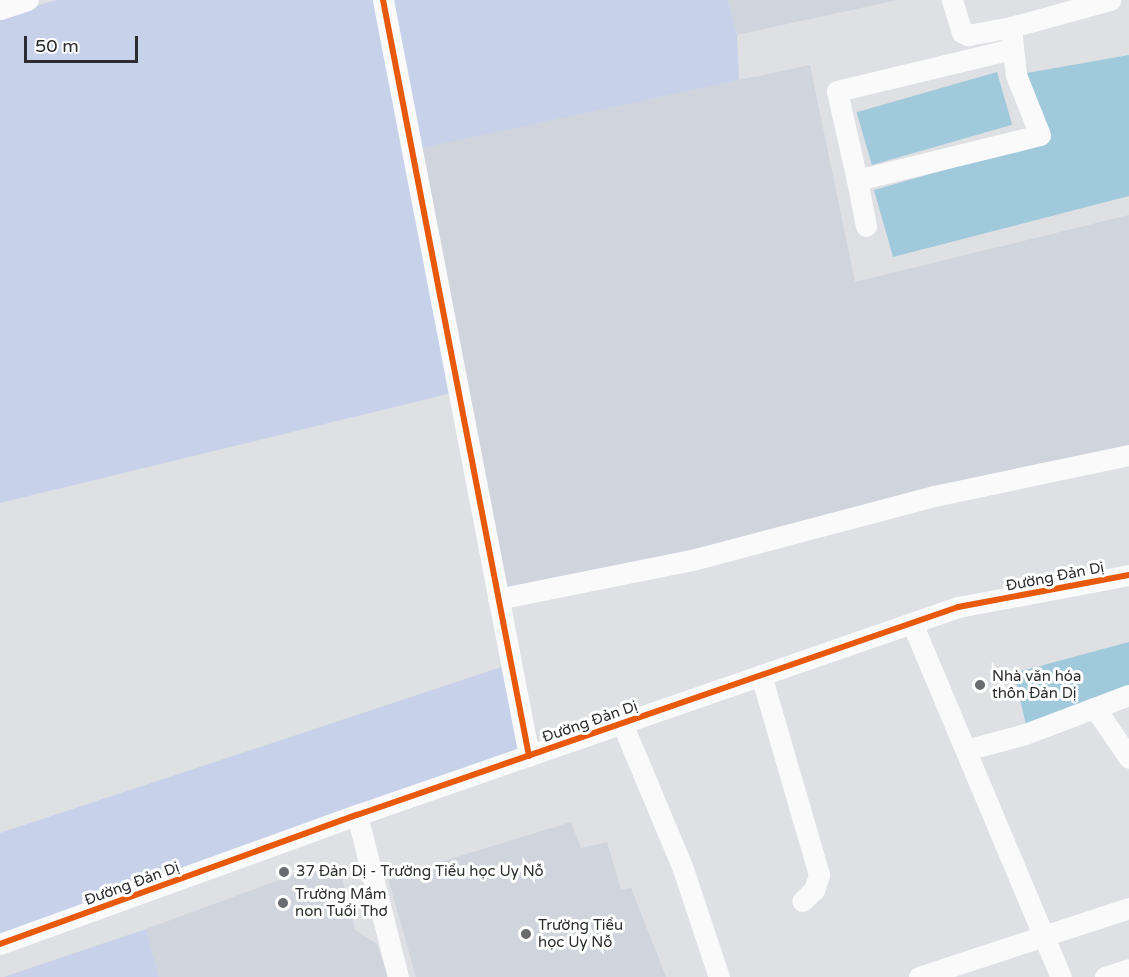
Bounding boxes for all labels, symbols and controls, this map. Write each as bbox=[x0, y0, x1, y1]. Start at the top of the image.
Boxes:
scale bar bbox=[27, 24, 141, 62]
text: 50 m bbox=[35, 35, 79, 57]
street label: Đường Đản Dị bbox=[1004, 559, 1106, 595]
place label: Nhà văn hóa thôn Đản Dị bbox=[992, 667, 1081, 702]
marker: Nhà văn hóa thôn Đản Dị bbox=[973, 678, 987, 692]
street label: Đường Đản Dị bbox=[540, 697, 640, 747]
street label: Đường Đản Dị bbox=[82, 859, 182, 909]
place label: 37 Đản Dị - Trường Tiểu học Uy Nỗ bbox=[296, 863, 544, 881]
marker: 37 Đản Dị - Trường Tiểu học Uy Nỗ bbox=[277, 865, 291, 879]
place label: Trường Mầm non Tuổi Thơ bbox=[295, 885, 388, 920]
marker: Trường Mầm non Tuổi Thơ bbox=[276, 896, 290, 910]
place label: Trường Tiểu học Uy Nỗ bbox=[538, 916, 623, 951]
marker: Trường Tiểu học Uy Nỗ bbox=[519, 927, 533, 941]

